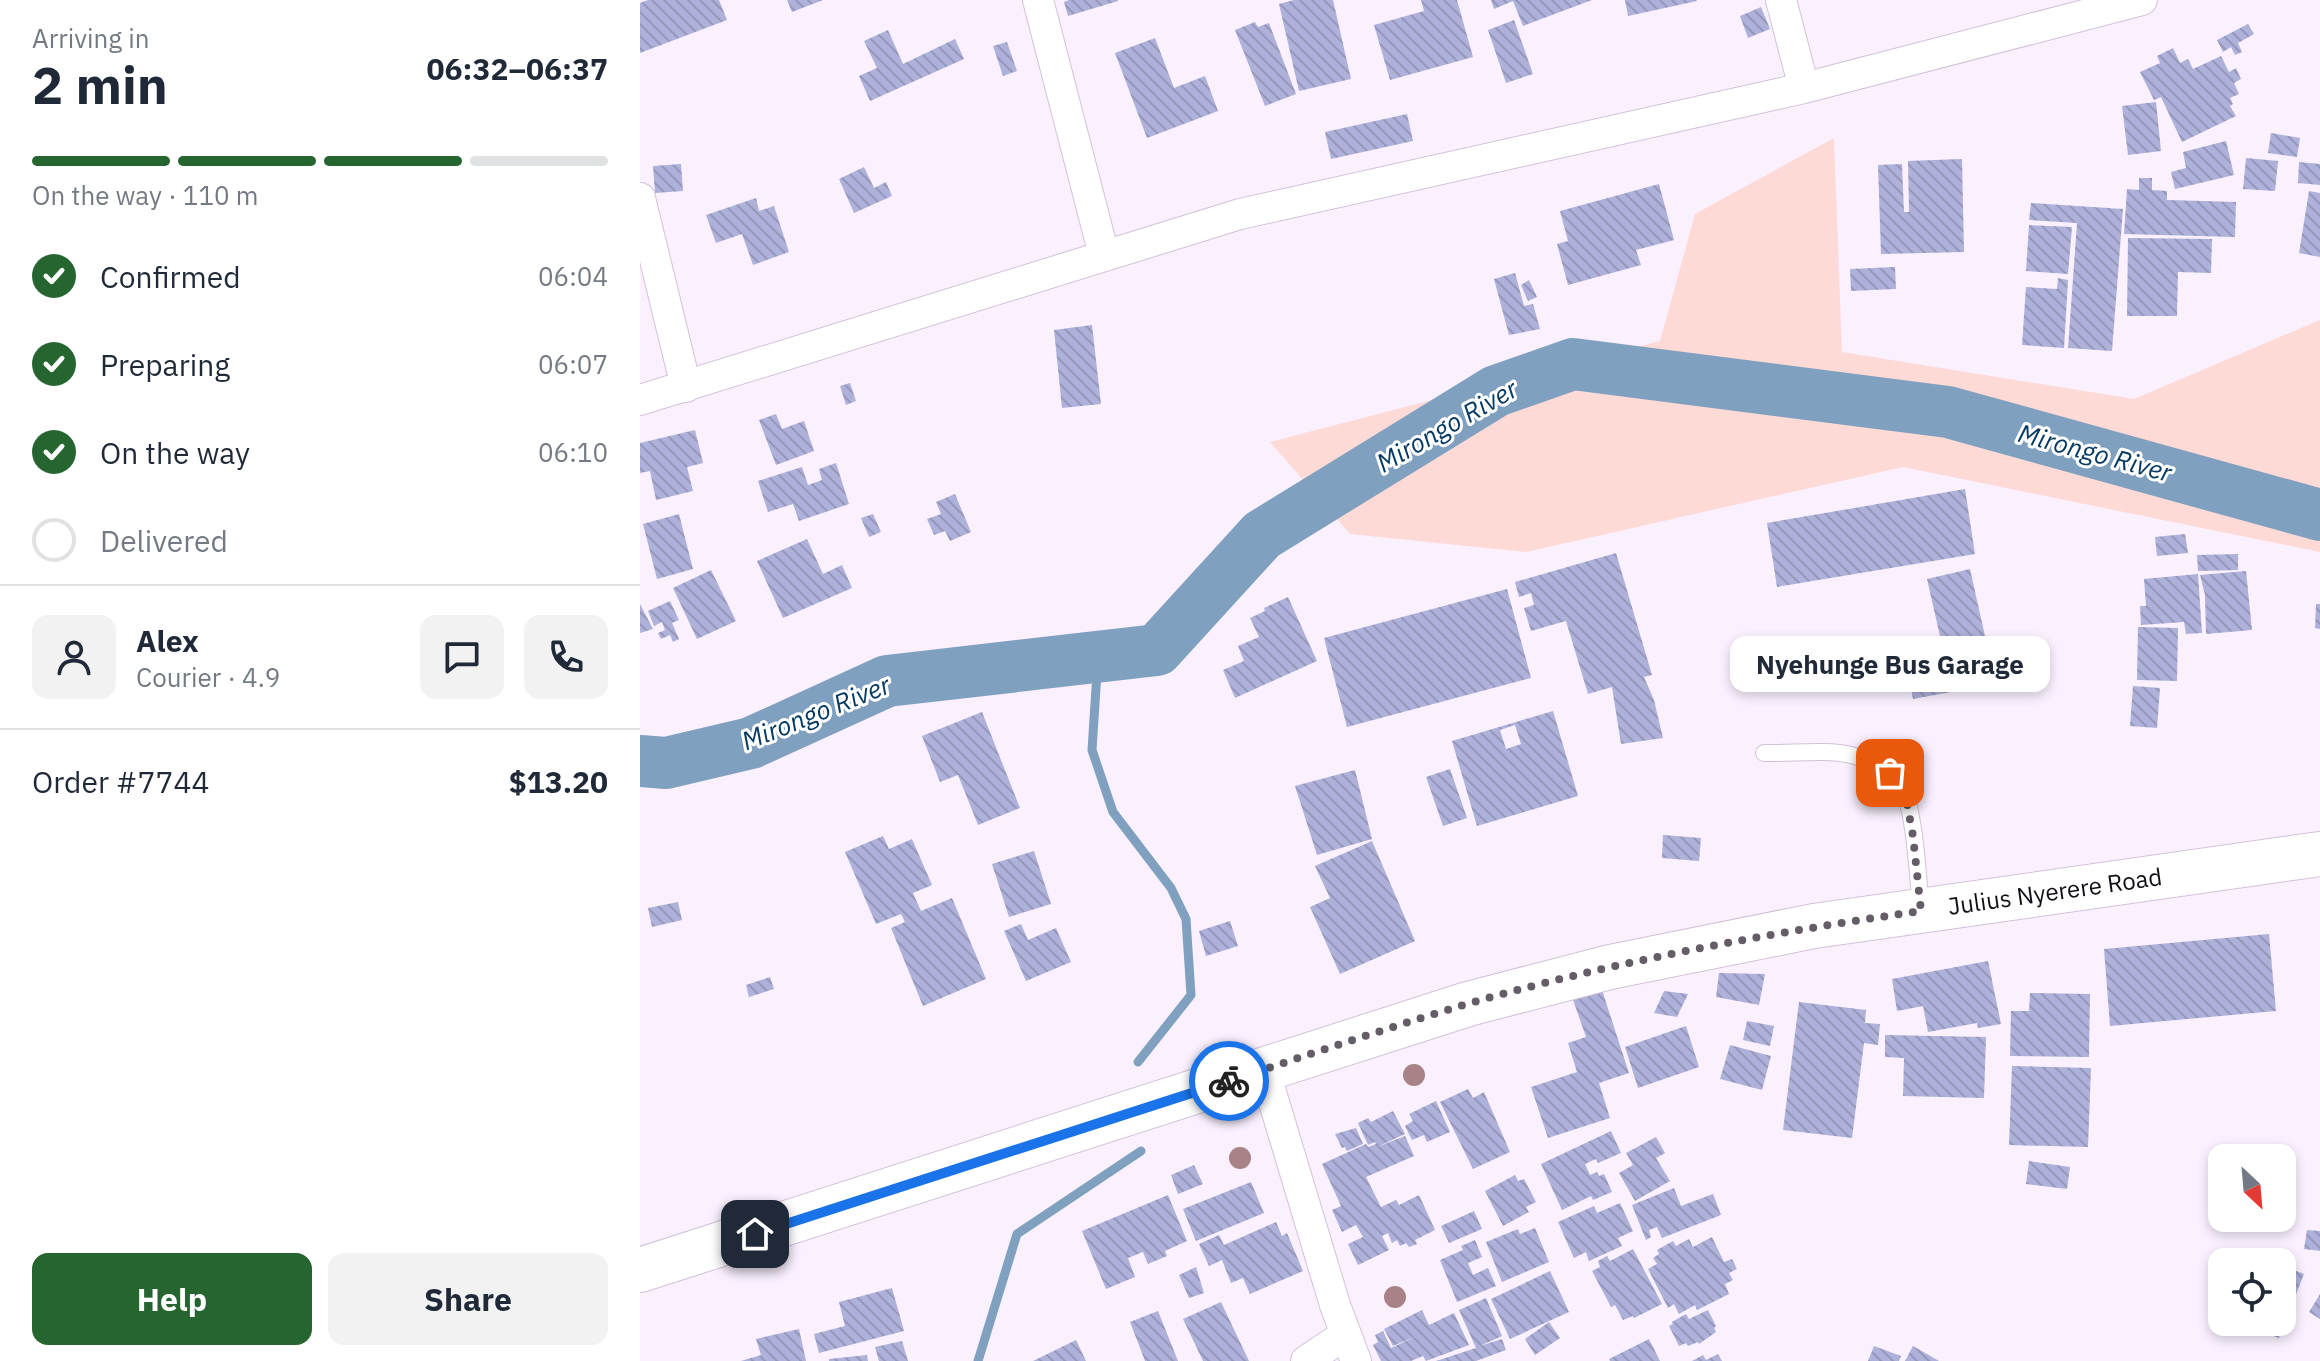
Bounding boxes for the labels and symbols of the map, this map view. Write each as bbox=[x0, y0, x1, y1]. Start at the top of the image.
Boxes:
water label: Mirongo River bbox=[1370, 370, 1525, 479]
water label: Mirongo River bbox=[2015, 415, 2177, 489]
callout: Nyehunge Bus Garage bbox=[1730, 637, 2050, 693]
water label: Mirongo River bbox=[736, 666, 896, 757]
pin bbox=[1856, 739, 1924, 807]
street label: Julius Nyerere Road bbox=[1946, 860, 2164, 922]
courier bbox=[1189, 1041, 1269, 1121]
north arrow bbox=[2208, 1144, 2296, 1232]
pin bbox=[721, 1200, 789, 1268]

